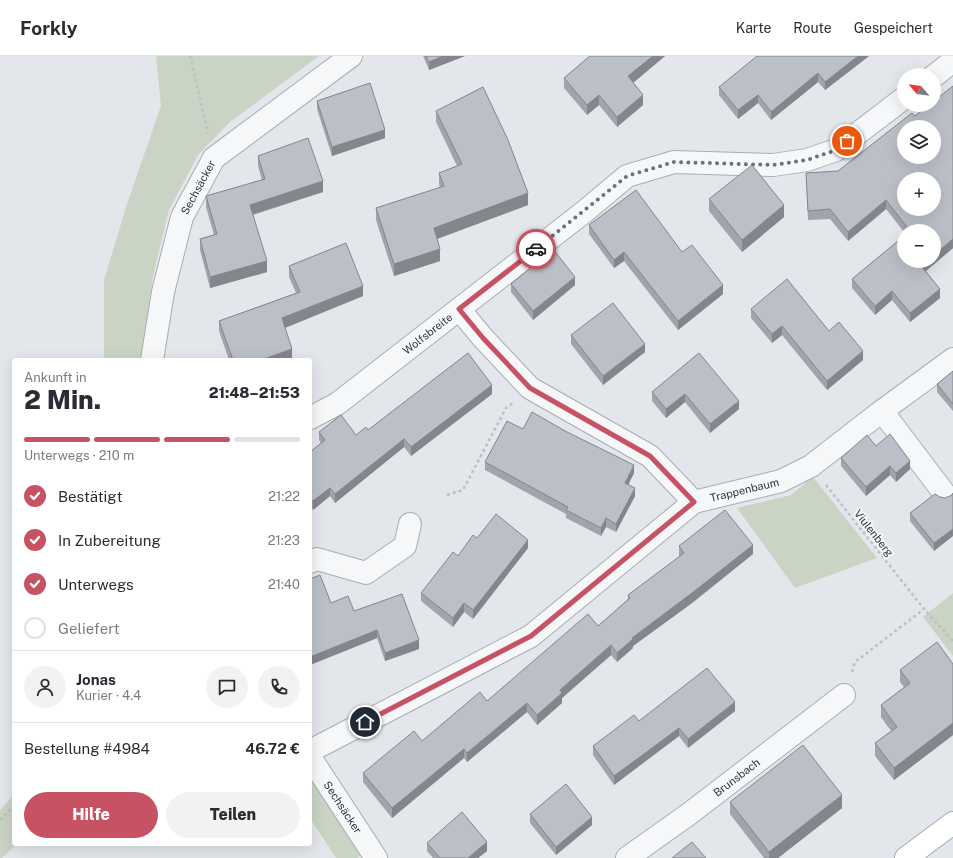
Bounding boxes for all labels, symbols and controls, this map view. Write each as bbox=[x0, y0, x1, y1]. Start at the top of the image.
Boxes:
text: Forkly bbox=[20, 17, 78, 39]
text: Karte bbox=[736, 20, 771, 36]
text: Route bbox=[793, 20, 832, 36]
text: Gespeichert bbox=[854, 20, 933, 36]
north arrow bbox=[897, 68, 941, 112]
map controls bbox=[897, 68, 941, 268]
button: layers bbox=[897, 120, 941, 164]
pin bbox=[830, 124, 864, 158]
icon: bag bbox=[836, 130, 858, 152]
street label: Sechsäcker bbox=[179, 158, 218, 217]
button: + bbox=[897, 172, 941, 216]
button: − bbox=[897, 224, 941, 268]
courier bbox=[516, 229, 556, 269]
icon: car bbox=[525, 238, 547, 260]
street label: Wolfsbreite bbox=[400, 311, 455, 357]
text: Ankunft in bbox=[24, 370, 87, 385]
text: 2 Min. bbox=[24, 384, 101, 415]
text: 21:48–21:53 bbox=[209, 384, 300, 401]
text: Unterwegs · 210 m bbox=[24, 448, 134, 463]
street label: Trappenbaum bbox=[709, 476, 780, 504]
icon: check bbox=[24, 485, 46, 507]
text: Bestätigt bbox=[58, 488, 122, 505]
text: 21:22 bbox=[268, 489, 300, 504]
street label: Viulenberg bbox=[852, 507, 896, 559]
icon: check bbox=[24, 529, 46, 551]
text: In Zubereitung bbox=[58, 532, 161, 549]
text: 21:23 bbox=[268, 533, 300, 548]
icon: check bbox=[24, 573, 46, 595]
text: Unterwegs bbox=[58, 576, 134, 593]
text: 21:40 bbox=[268, 577, 300, 592]
text: Geliefert bbox=[58, 620, 120, 637]
button: person bbox=[24, 666, 66, 708]
button: chat bbox=[206, 666, 248, 708]
button: phone bbox=[258, 666, 300, 708]
text: Jonas bbox=[76, 671, 116, 688]
text: Kurier · 4.4 bbox=[76, 688, 141, 703]
pin bbox=[348, 705, 382, 739]
icon: home bbox=[354, 711, 376, 733]
text: Bestellung #4984 bbox=[24, 740, 150, 757]
text: 46.72 € bbox=[245, 740, 300, 757]
street label: Brunsbach bbox=[711, 756, 762, 799]
street label: Sechsäcker bbox=[321, 779, 364, 836]
button: Hilfe bbox=[24, 792, 158, 838]
button: Teilen bbox=[166, 792, 300, 838]

